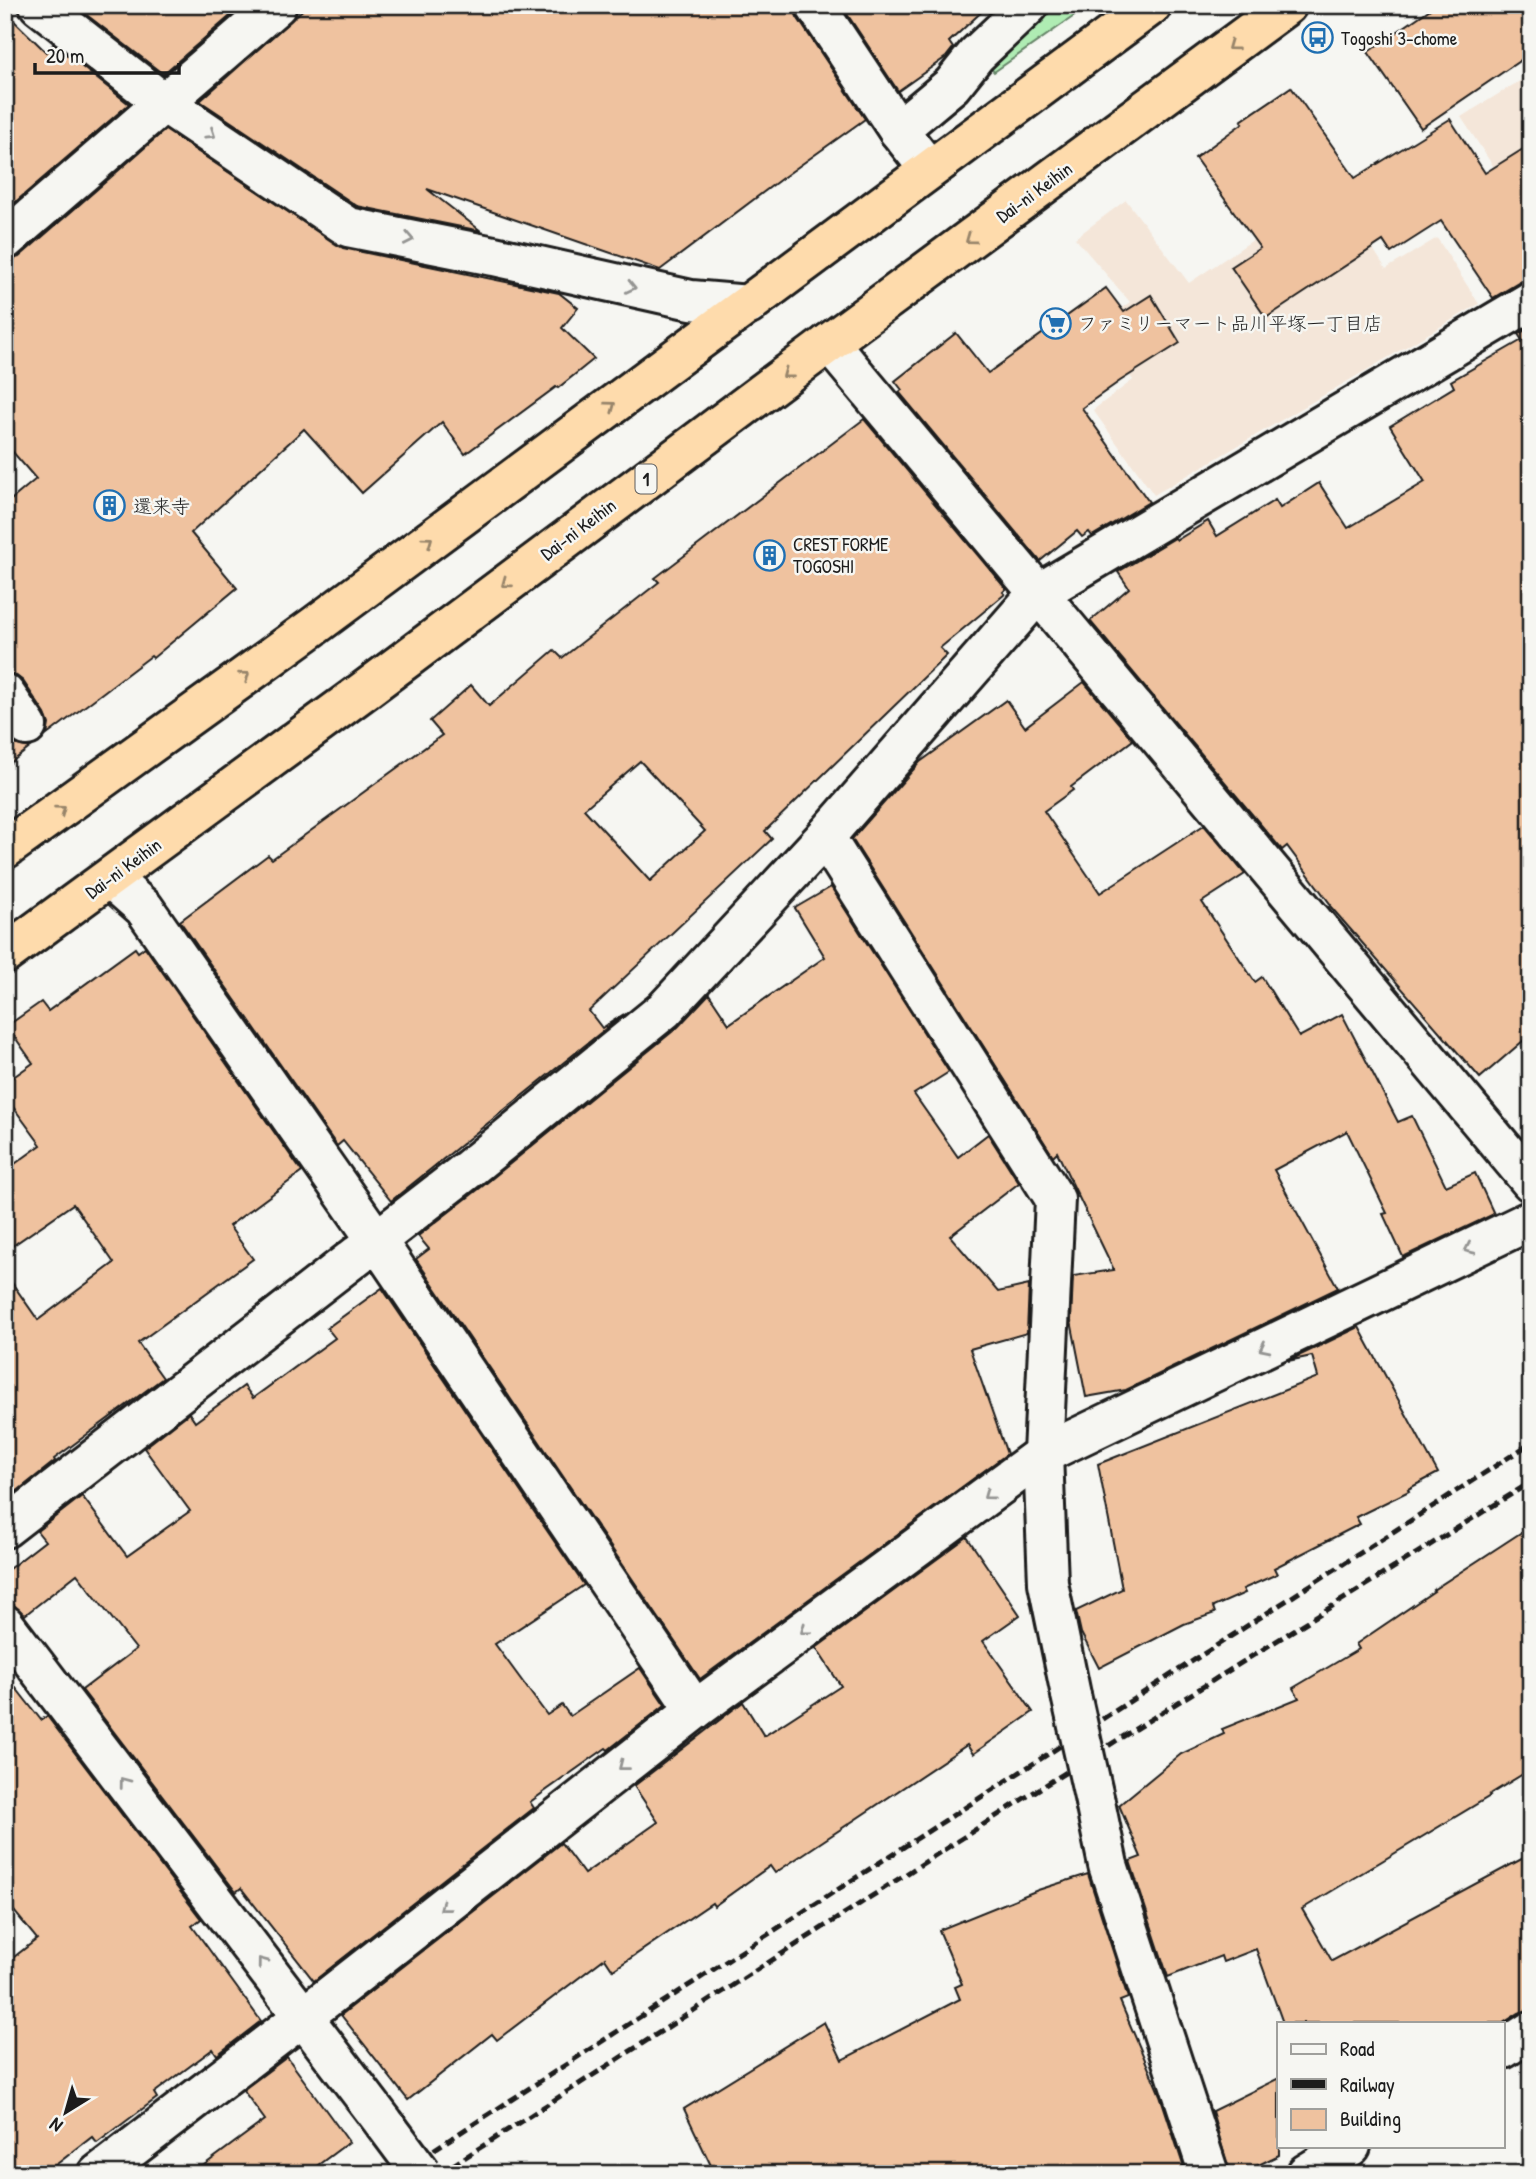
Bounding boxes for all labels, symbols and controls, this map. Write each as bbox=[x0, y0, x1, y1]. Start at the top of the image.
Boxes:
bus stop icon: Togoshi 3-chome bbox=[1301, 21, 1335, 55]
place label: Togoshi 3-chome bbox=[1341, 25, 1458, 51]
scale bar bbox=[35, 32, 178, 76]
one-way arrow bbox=[1227, 37, 1240, 50]
text: 20 m bbox=[46, 41, 84, 70]
one-way arrow bbox=[203, 126, 216, 138]
street label: Dai-ni Keihin bbox=[991, 156, 1077, 228]
one-way arrow bbox=[403, 231, 415, 246]
one-way arrow bbox=[965, 231, 978, 243]
one-way arrow bbox=[625, 278, 637, 293]
supermarket icon: ファミリーマート品川平塚一丁目店 bbox=[1038, 306, 1072, 340]
place label: ファミリーマート品川平塚一丁目店 bbox=[1078, 310, 1382, 336]
one-way arrow bbox=[782, 366, 795, 378]
one-way arrow bbox=[603, 402, 616, 415]
road number: 1 bbox=[636, 464, 656, 494]
building icon: 還来寺 bbox=[93, 489, 127, 523]
street label: Dai-ni Keihin bbox=[535, 492, 621, 566]
place label: 還来寺 bbox=[133, 493, 190, 519]
place label: CREST FORME TOGOSHI bbox=[793, 531, 889, 579]
one-way arrow bbox=[420, 537, 433, 550]
building icon: CREST FORME TOGOSHI bbox=[753, 538, 787, 572]
one-way arrow bbox=[501, 575, 514, 587]
one-way arrow bbox=[237, 672, 250, 684]
one-way arrow bbox=[53, 805, 66, 818]
street label: Dai-ni Keihin bbox=[80, 832, 166, 904]
one-way arrow bbox=[1464, 1241, 1476, 1255]
one-way arrow bbox=[1259, 1339, 1271, 1353]
one-way arrow bbox=[983, 1487, 996, 1499]
one-way arrow bbox=[800, 1621, 813, 1634]
one-way arrow bbox=[618, 1758, 631, 1771]
one-way arrow bbox=[120, 1777, 133, 1789]
one-way arrow bbox=[439, 1898, 452, 1911]
one-way arrow bbox=[258, 1958, 271, 1970]
legend bbox=[1277, 2022, 1504, 2148]
text: Road bbox=[1340, 2034, 1374, 2063]
text: Railway bbox=[1340, 2070, 1395, 2099]
north arrow bbox=[32, 2078, 102, 2148]
text: Building bbox=[1340, 2104, 1401, 2133]
text: N bbox=[44, 2112, 68, 2139]

